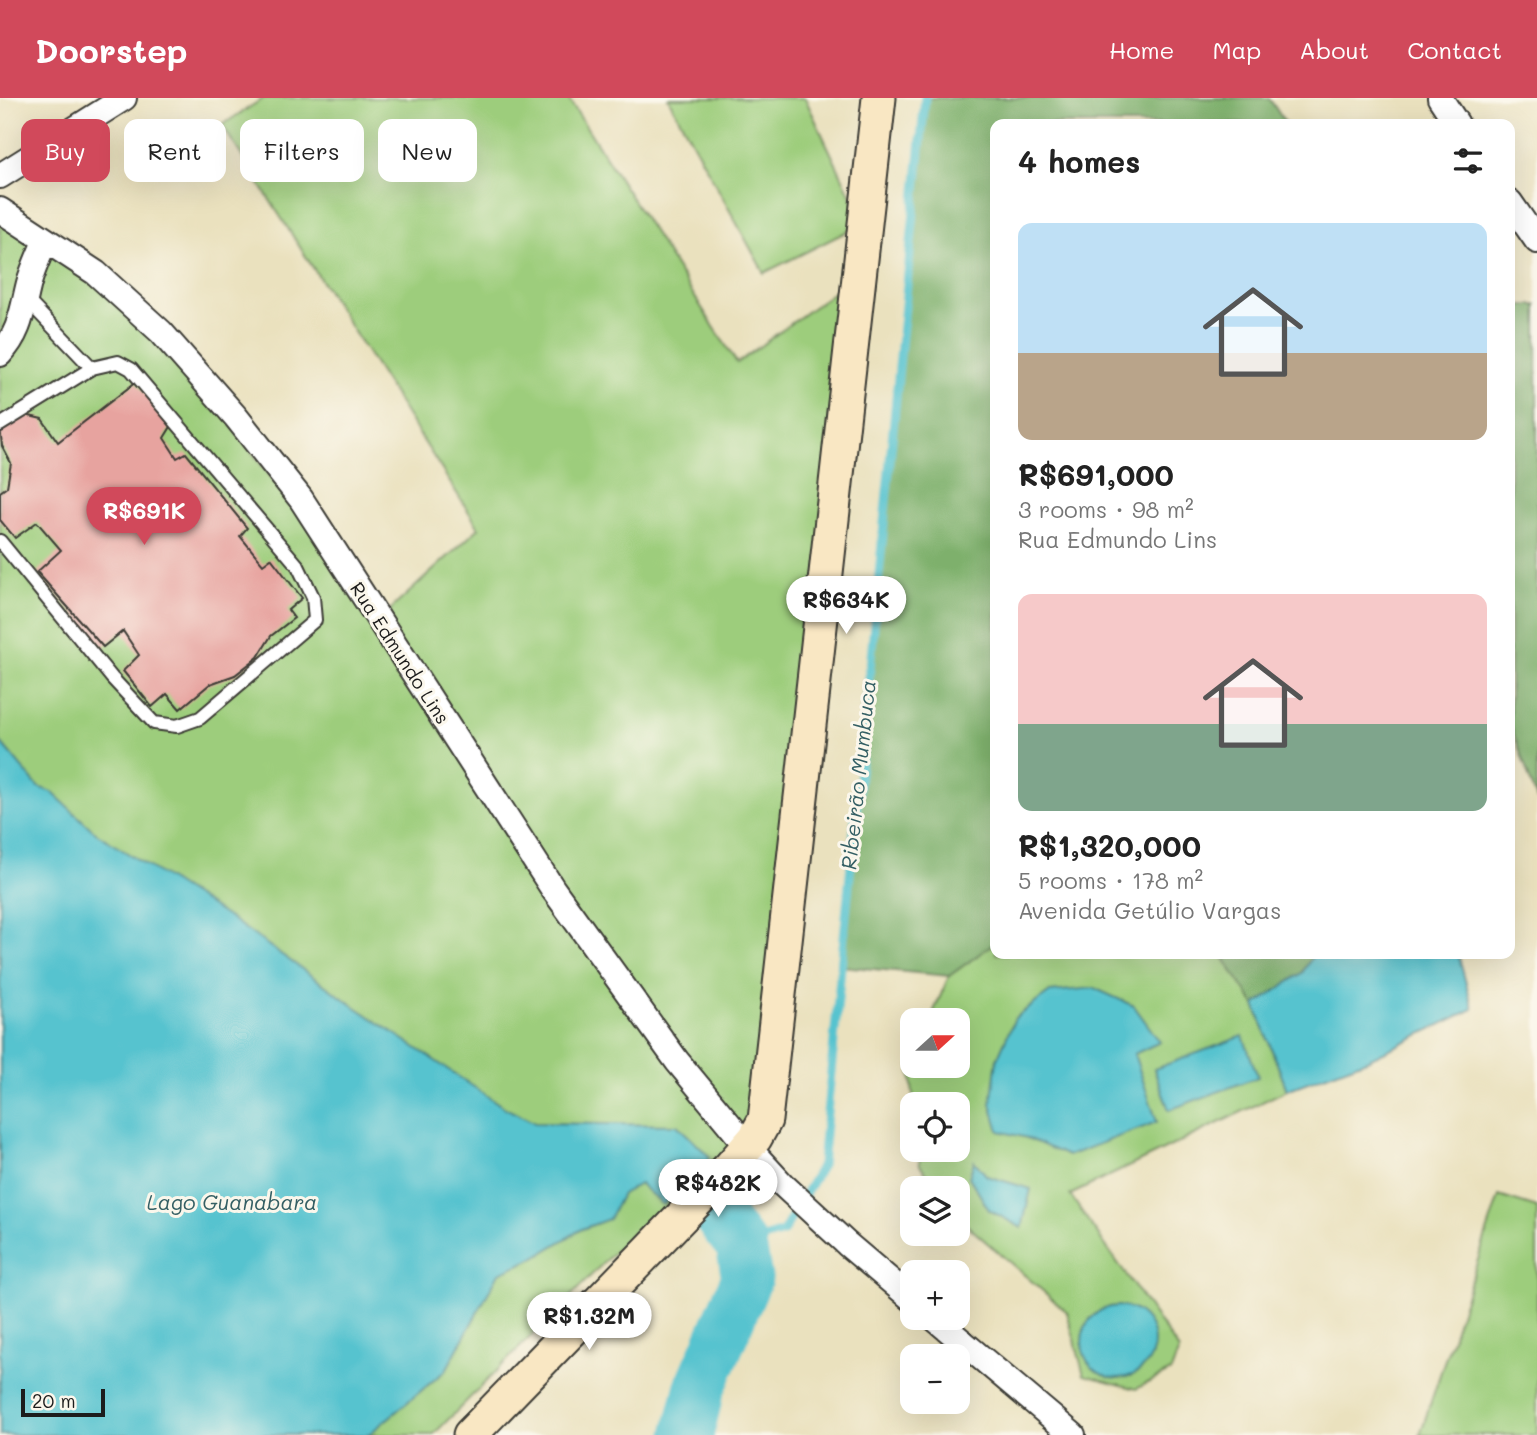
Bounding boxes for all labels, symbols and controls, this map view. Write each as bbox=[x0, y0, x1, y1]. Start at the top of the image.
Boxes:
text: Doorstep bbox=[35, 28, 188, 71]
text: Home bbox=[1109, 34, 1174, 65]
text: Map bbox=[1212, 34, 1261, 65]
text: About bbox=[1299, 34, 1369, 65]
text: Contact bbox=[1407, 34, 1502, 65]
chip: Buy bbox=[21, 119, 110, 182]
chip: Rent bbox=[124, 119, 226, 182]
chip: Filters bbox=[240, 119, 364, 182]
chip: New bbox=[378, 119, 477, 182]
text: 4 homes bbox=[1018, 141, 1140, 181]
icon: filters bbox=[1449, 142, 1487, 180]
icon: home bbox=[1190, 269, 1316, 395]
text: R$691,000 bbox=[1018, 454, 1174, 494]
pin: R$691K bbox=[87, 488, 201, 547]
text: 3 rooms · 98 m² bbox=[1018, 494, 1194, 524]
text: R$691K bbox=[102, 495, 186, 525]
text: Rua Edmundo Lins bbox=[1018, 524, 1217, 554]
pin: R$634K bbox=[789, 576, 903, 636]
street label: Rua Edmundo Lins bbox=[345, 577, 456, 728]
text: R$634K bbox=[802, 584, 890, 614]
icon: home bbox=[1190, 640, 1316, 766]
water label: Ribeirão Mumbuca bbox=[834, 679, 881, 871]
text: R$1,320,000 bbox=[1018, 825, 1201, 865]
text: 5 rooms · 178 m² bbox=[1018, 865, 1203, 895]
text: Avenida Getúlio Vargas bbox=[1018, 895, 1281, 925]
north arrow bbox=[900, 1008, 970, 1078]
map controls bbox=[900, 1008, 970, 1414]
button: locate bbox=[900, 1092, 970, 1162]
pin: R$482K bbox=[661, 1160, 775, 1219]
text: R$482K bbox=[675, 1167, 761, 1197]
button: layers bbox=[900, 1176, 970, 1246]
water label: Lago Guanabara bbox=[147, 1188, 317, 1215]
button: + bbox=[900, 1260, 970, 1330]
pin: R$1.32M bbox=[524, 1292, 654, 1352]
text: R$1.32M bbox=[543, 1300, 635, 1330]
button: − bbox=[900, 1344, 970, 1414]
scale bar bbox=[21, 1386, 105, 1418]
text: 20 m bbox=[32, 1388, 76, 1413]

